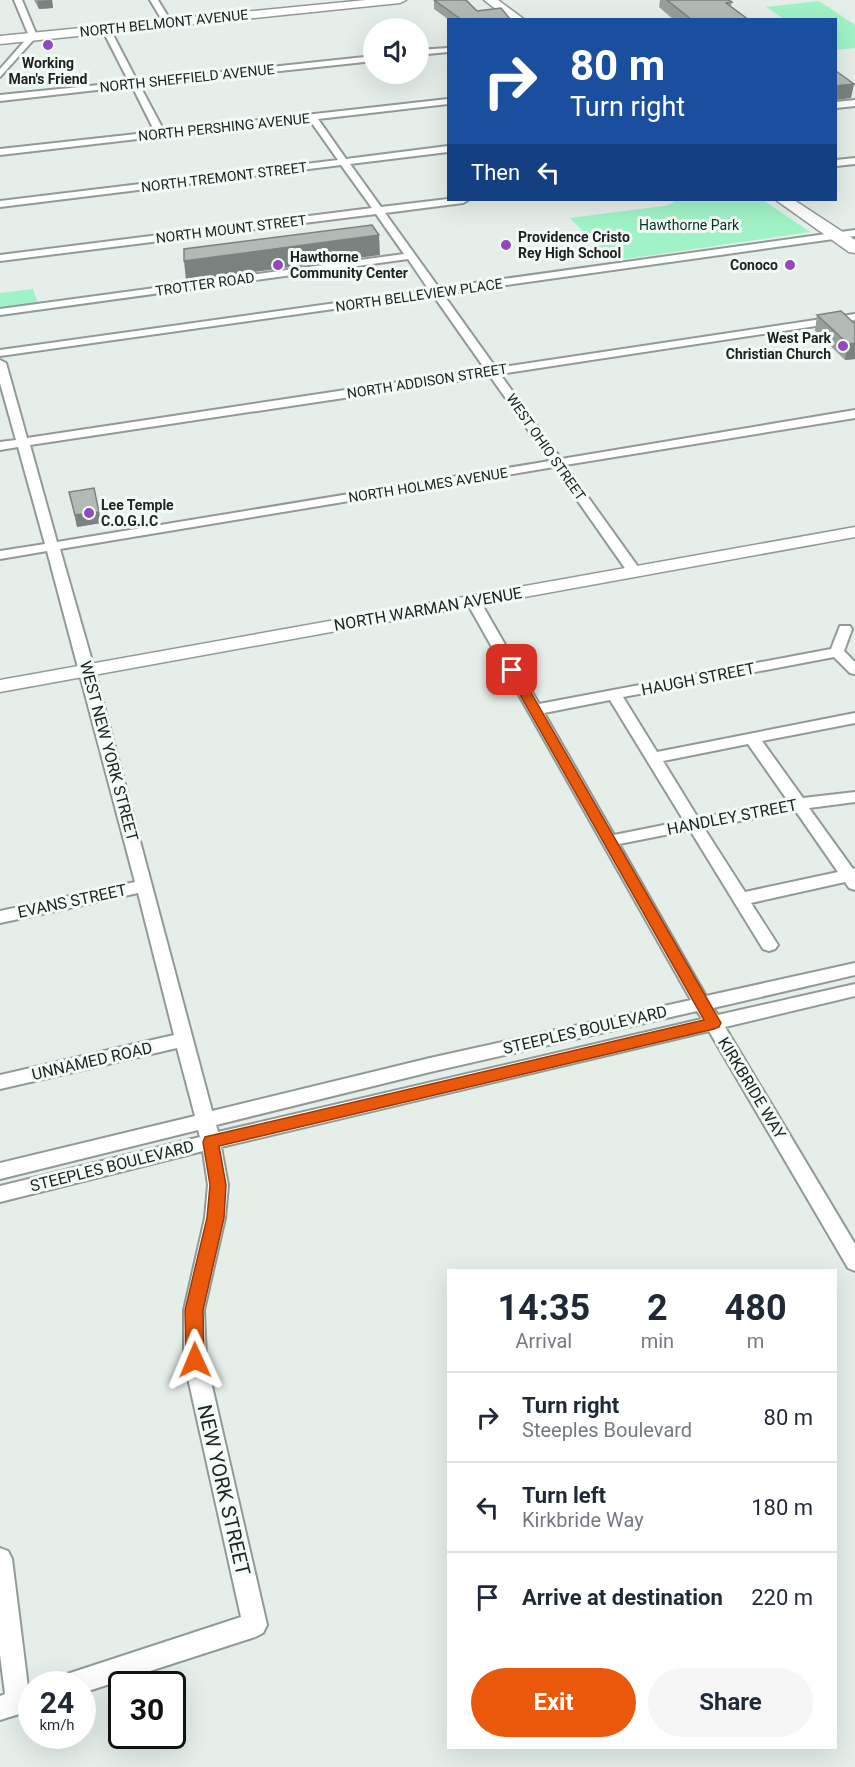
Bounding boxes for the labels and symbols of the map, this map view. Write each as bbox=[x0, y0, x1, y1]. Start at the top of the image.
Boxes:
street label: NORTH BELMONT AVENUE bbox=[79, 6, 249, 40]
marker: Working Man's Friend bbox=[41, 38, 55, 52]
place label: Working Man's Friend bbox=[9, 55, 88, 87]
street label: NORTH SHEFFIELD AVENUE bbox=[99, 61, 275, 95]
street label: NORTH PERSHING AVENUE bbox=[137, 110, 311, 144]
street label: NORTH TREMONT STREET bbox=[140, 159, 309, 195]
street label: NORTH MOUNT STREET bbox=[155, 212, 308, 246]
park label: Hawthorne Park bbox=[639, 217, 740, 233]
place label: Providence Cristo Rey High School bbox=[518, 229, 630, 261]
marker: Providence Cristo Rey High School bbox=[499, 238, 513, 252]
place label: Hawthorne Community Center bbox=[290, 249, 408, 281]
place label: Conoco bbox=[730, 257, 778, 273]
marker: Hawthorne Community Center bbox=[271, 258, 285, 272]
marker: Conoco bbox=[783, 258, 797, 272]
street label: TROTTER ROAD bbox=[154, 269, 256, 299]
street label: NORTH BELLEVIEW PLACE bbox=[334, 275, 504, 315]
place label: West Park Christian Church bbox=[726, 330, 832, 362]
marker: West Park Christian Church bbox=[836, 339, 850, 353]
street label: NORTH ADDISON STREET bbox=[346, 360, 509, 402]
street label: WEST OHIO STREET bbox=[503, 391, 589, 504]
street label: NORTH HOLMES AVENUE bbox=[347, 464, 509, 506]
place label: Lee Temple C.O.G.I.C bbox=[101, 497, 174, 529]
marker: Lee Temple C.O.G.I.C bbox=[82, 506, 96, 520]
street label: NORTH WARMAN AVENUE bbox=[333, 583, 523, 635]
pin bbox=[486, 644, 537, 695]
street label: WEST NEW YORK STREET bbox=[76, 659, 142, 844]
street label: HAUGH STREET bbox=[640, 659, 757, 699]
street label: HANDLEY STREET bbox=[665, 795, 799, 839]
street label: EVANS STREET bbox=[16, 880, 129, 922]
street label: STEEPLES BOULEVARD bbox=[501, 1002, 669, 1058]
street label: KIRKBRIDE WAY bbox=[714, 1034, 790, 1143]
street label: UNNAMED ROAD bbox=[30, 1038, 154, 1084]
street label: STEEPLES BOULEVARD bbox=[28, 1136, 196, 1196]
position arrow bbox=[163, 1328, 227, 1392]
street label: NEW YORK STREET bbox=[193, 1402, 255, 1578]
speed limit sign: 30 bbox=[108, 1671, 186, 1749]

